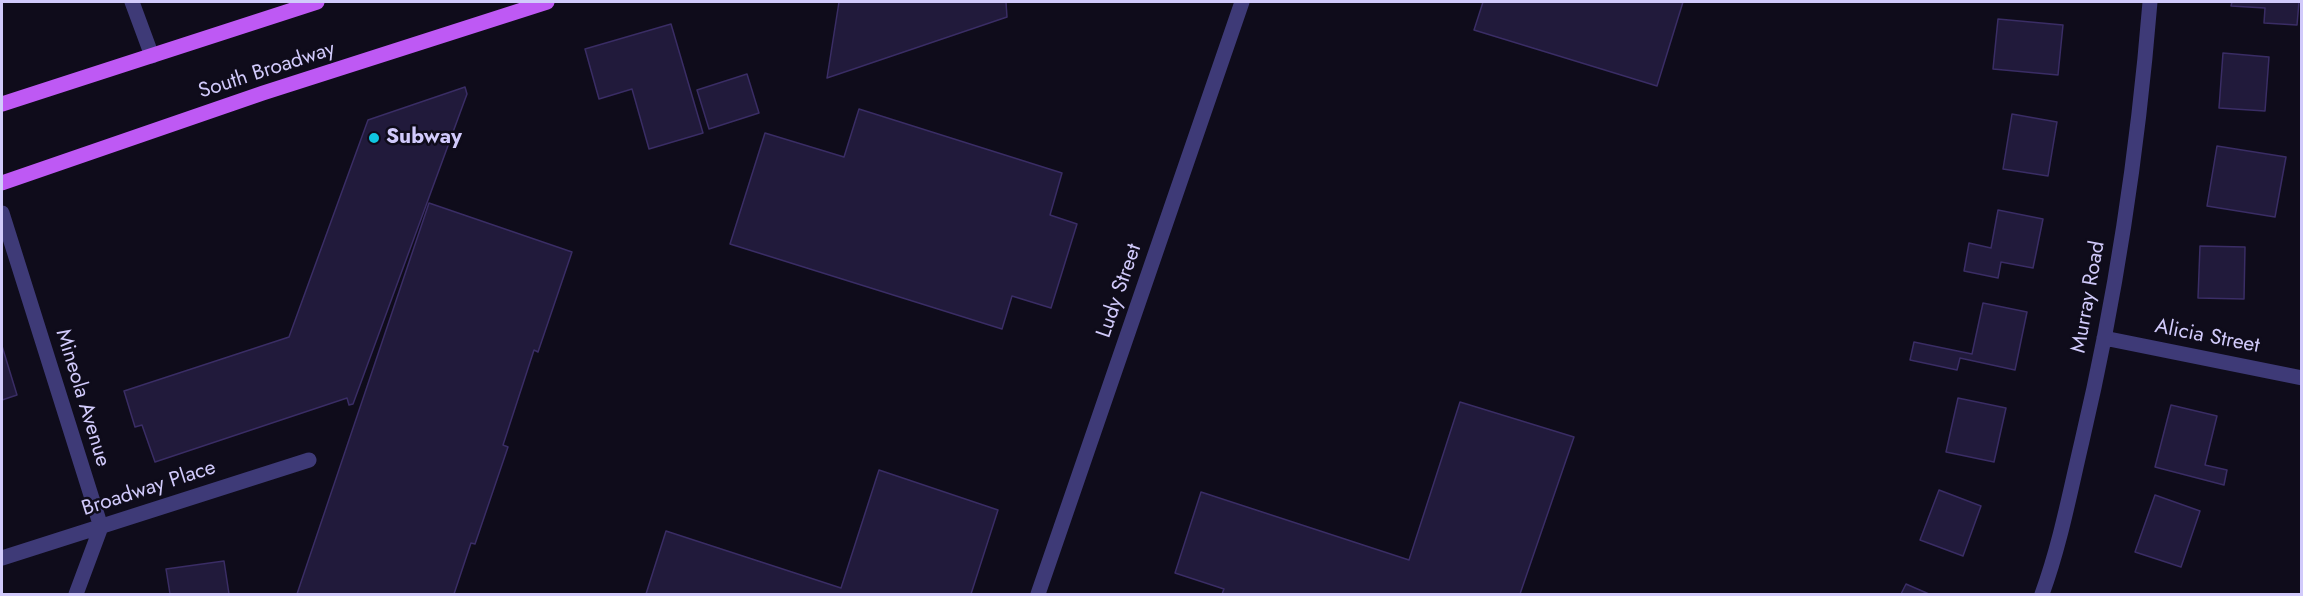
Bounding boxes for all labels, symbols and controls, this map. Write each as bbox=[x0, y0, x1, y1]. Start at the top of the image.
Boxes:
street label: South Broadway bbox=[196, 37, 338, 105]
place label: Subway bbox=[386, 125, 462, 151]
marker: Subway bbox=[367, 131, 381, 145]
street label: Murray Road bbox=[2067, 239, 2111, 355]
street label: Ludy Street bbox=[1092, 241, 1148, 341]
street label: Alicia Street bbox=[2152, 315, 2262, 359]
street label: Mineola Avenue bbox=[49, 326, 115, 470]
street label: Broadway Place bbox=[79, 456, 219, 522]

